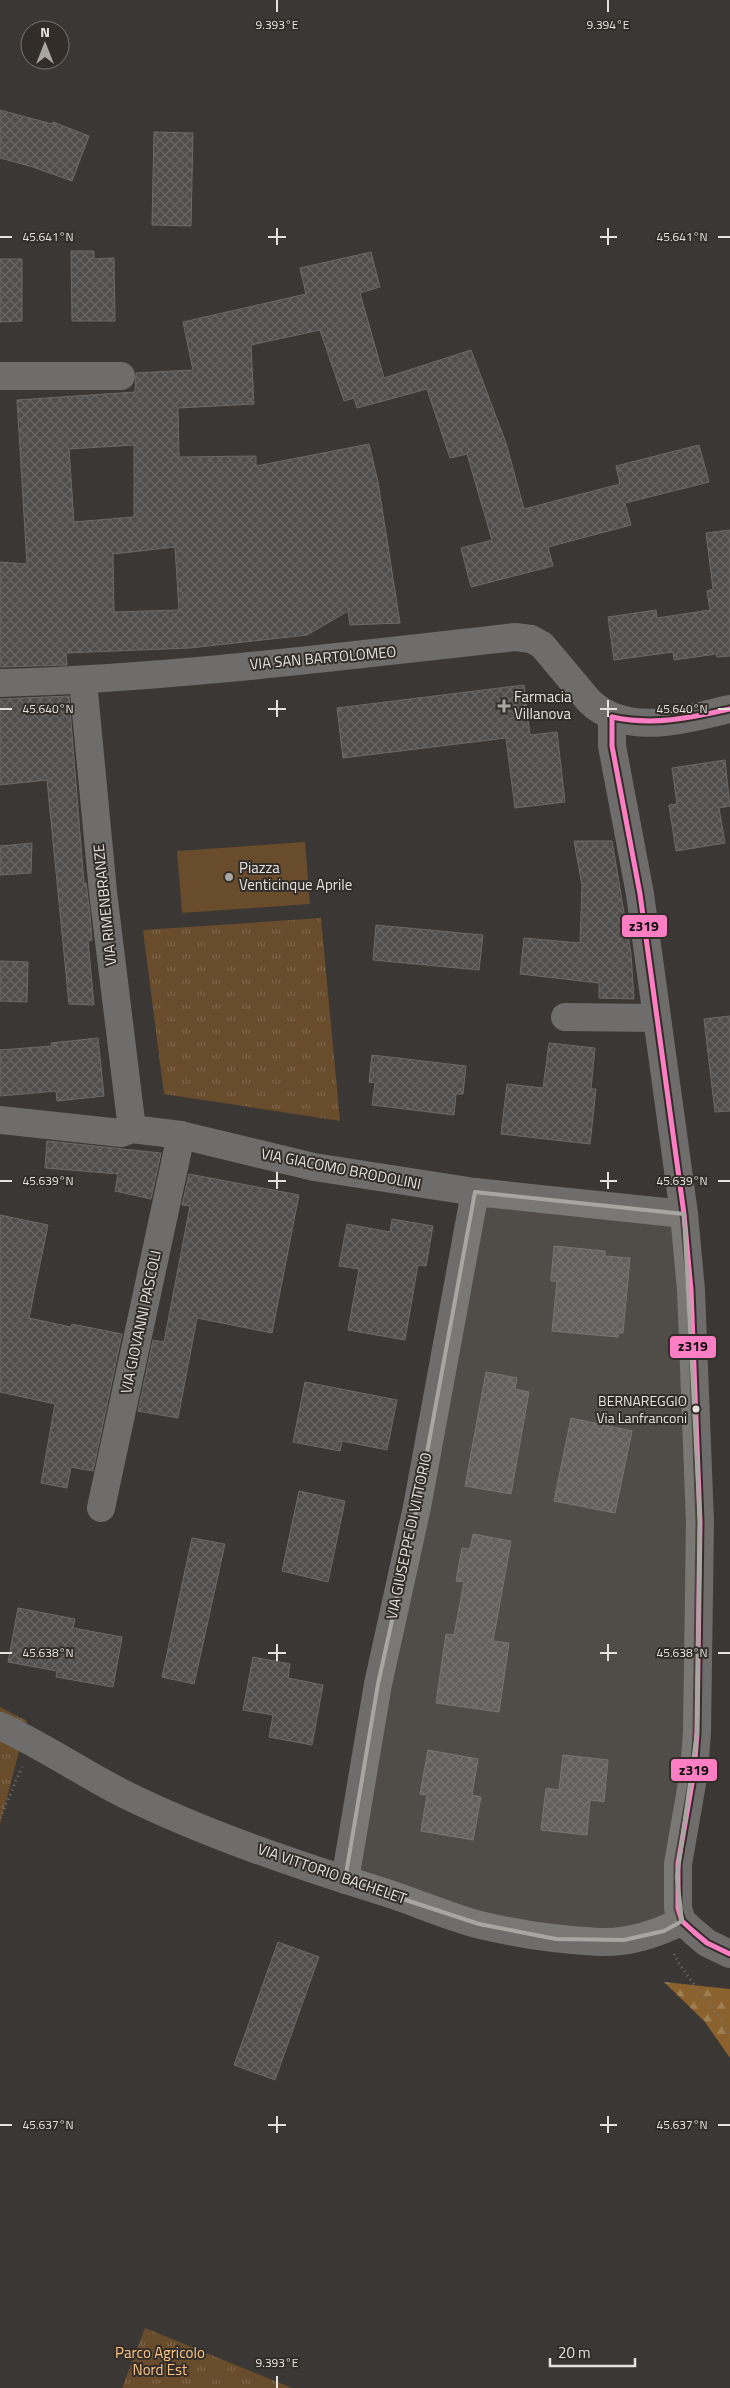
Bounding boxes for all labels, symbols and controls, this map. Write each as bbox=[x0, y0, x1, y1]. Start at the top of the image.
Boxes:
text: 9.393°E bbox=[256, 15, 299, 34]
text: 9.394°E bbox=[587, 15, 630, 34]
north arrow bbox=[20, 20, 70, 70]
text: N bbox=[40, 21, 50, 42]
text: 45.641°N bbox=[22, 227, 74, 246]
text: 45.641°N bbox=[656, 227, 708, 246]
street label: VIA SAN BARTOLOMEO bbox=[249, 640, 397, 675]
place label: Farmacia Villanova bbox=[514, 685, 572, 725]
text: 45.640°N bbox=[22, 699, 74, 718]
text: 45.640°N bbox=[656, 699, 708, 718]
marker: Farmacia Villanova bbox=[498, 700, 510, 712]
street label: VIA RIMENBRANZE bbox=[87, 843, 122, 967]
place label: Piazza Venticinque Aprile bbox=[239, 856, 352, 896]
marker: Piazza Venticinque Aprile bbox=[223, 871, 235, 883]
line badge: z319 bbox=[621, 914, 668, 938]
text: z319 bbox=[629, 915, 659, 936]
street label: VIA GIACOMO BRODOLINI bbox=[259, 1142, 423, 1195]
text: 45.639°N bbox=[22, 1171, 74, 1190]
text: 45.639°N bbox=[656, 1171, 708, 1190]
street label: VIA GIOVANNI PASCOLI bbox=[114, 1248, 167, 1396]
line badge: z319 bbox=[669, 1335, 717, 1359]
text: z319 bbox=[678, 1335, 708, 1356]
place label: BERNAREGGIO Via Lanfranconi bbox=[596, 1390, 687, 1428]
marker: BERNAREGGIO Via Lanfranconi bbox=[691, 1404, 701, 1414]
street label: VIA GIUSEPPE DI VITTORIO bbox=[380, 1450, 437, 1622]
text: 45.638°N bbox=[22, 1643, 74, 1662]
text: 45.638°N bbox=[656, 1643, 708, 1662]
line badge: z319 bbox=[670, 1758, 718, 1782]
text: z319 bbox=[679, 1759, 709, 1780]
street label: VIA VITTORIO BACHELET bbox=[254, 1837, 410, 1910]
text: 45.637°N bbox=[22, 2115, 74, 2134]
text: 45.637°N bbox=[656, 2115, 708, 2134]
scale bar bbox=[550, 2336, 635, 2368]
park label: Parco Agricolo Nord Est bbox=[115, 2341, 205, 2381]
text: 20 m bbox=[558, 2341, 591, 2364]
text: 9.393°E bbox=[256, 2353, 299, 2372]

